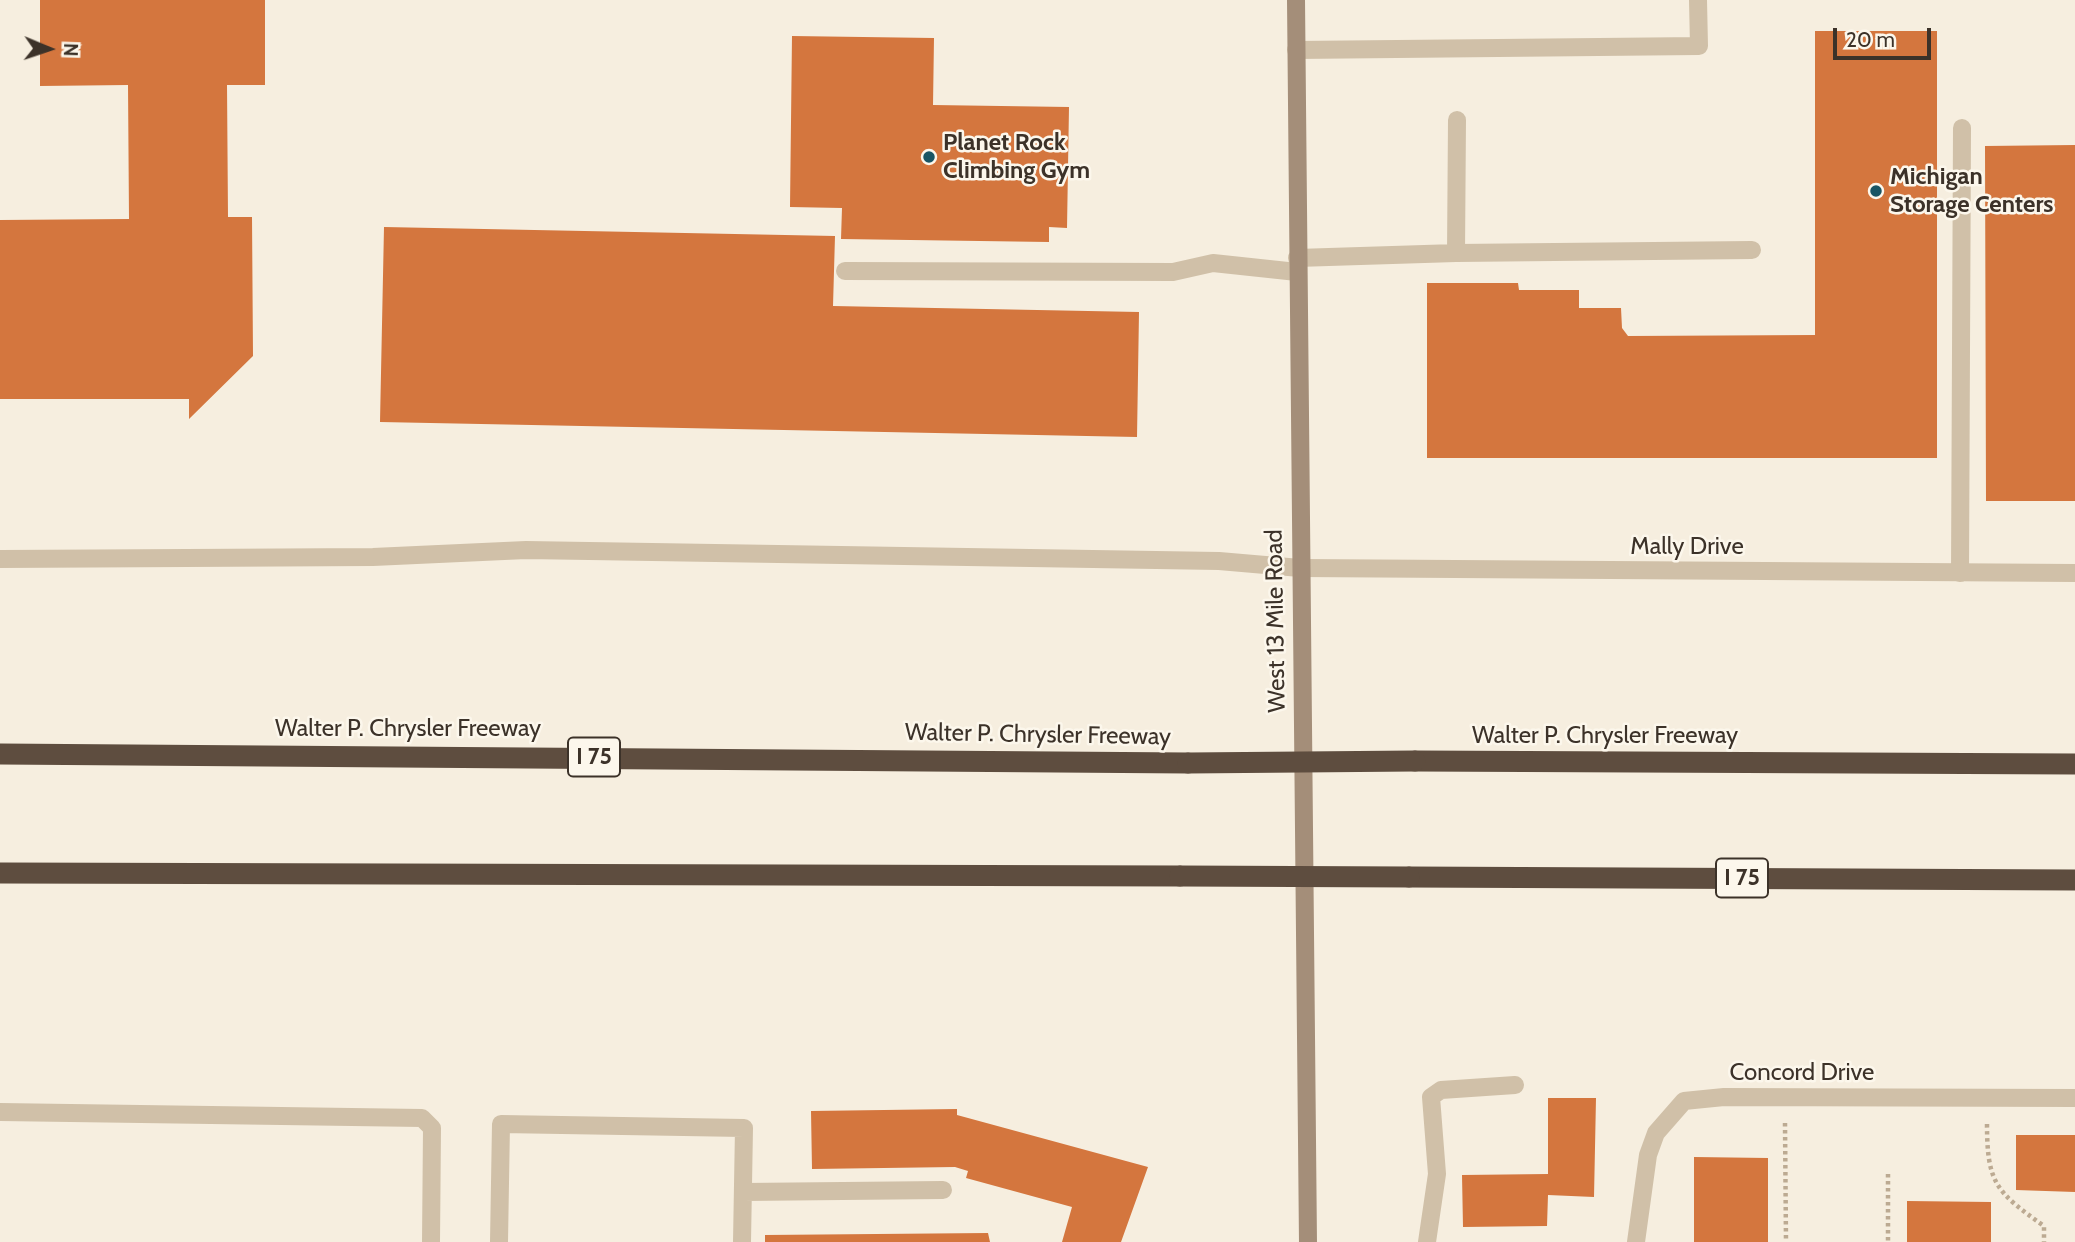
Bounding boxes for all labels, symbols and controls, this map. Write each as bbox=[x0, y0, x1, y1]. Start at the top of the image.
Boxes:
north arrow bbox=[14, 14, 84, 84]
scale bar bbox=[1837, 14, 1935, 58]
text: 20 m bbox=[1846, 27, 1895, 52]
text: N bbox=[59, 43, 82, 57]
place label: Planet Rock Climbing Gym bbox=[943, 129, 1090, 185]
marker: Planet Rock Climbing Gym bbox=[921, 149, 937, 165]
place label: Michigan Storage Centers bbox=[1890, 163, 2054, 219]
marker: Michigan Storage Centers bbox=[1868, 183, 1884, 199]
street label: West 13 Mile Road bbox=[1260, 529, 1292, 713]
street label: Mally Drive bbox=[1630, 533, 1744, 561]
street label: Walter P. Chrysler Freeway bbox=[275, 715, 541, 743]
street label: Walter P. Chrysler Freeway bbox=[905, 718, 1171, 752]
street label: Walter P. Chrysler Freeway bbox=[1472, 722, 1738, 750]
road number: I 75 bbox=[568, 737, 620, 776]
road number: I 75 bbox=[1716, 858, 1768, 898]
street label: Concord Drive bbox=[1730, 1059, 1874, 1087]

